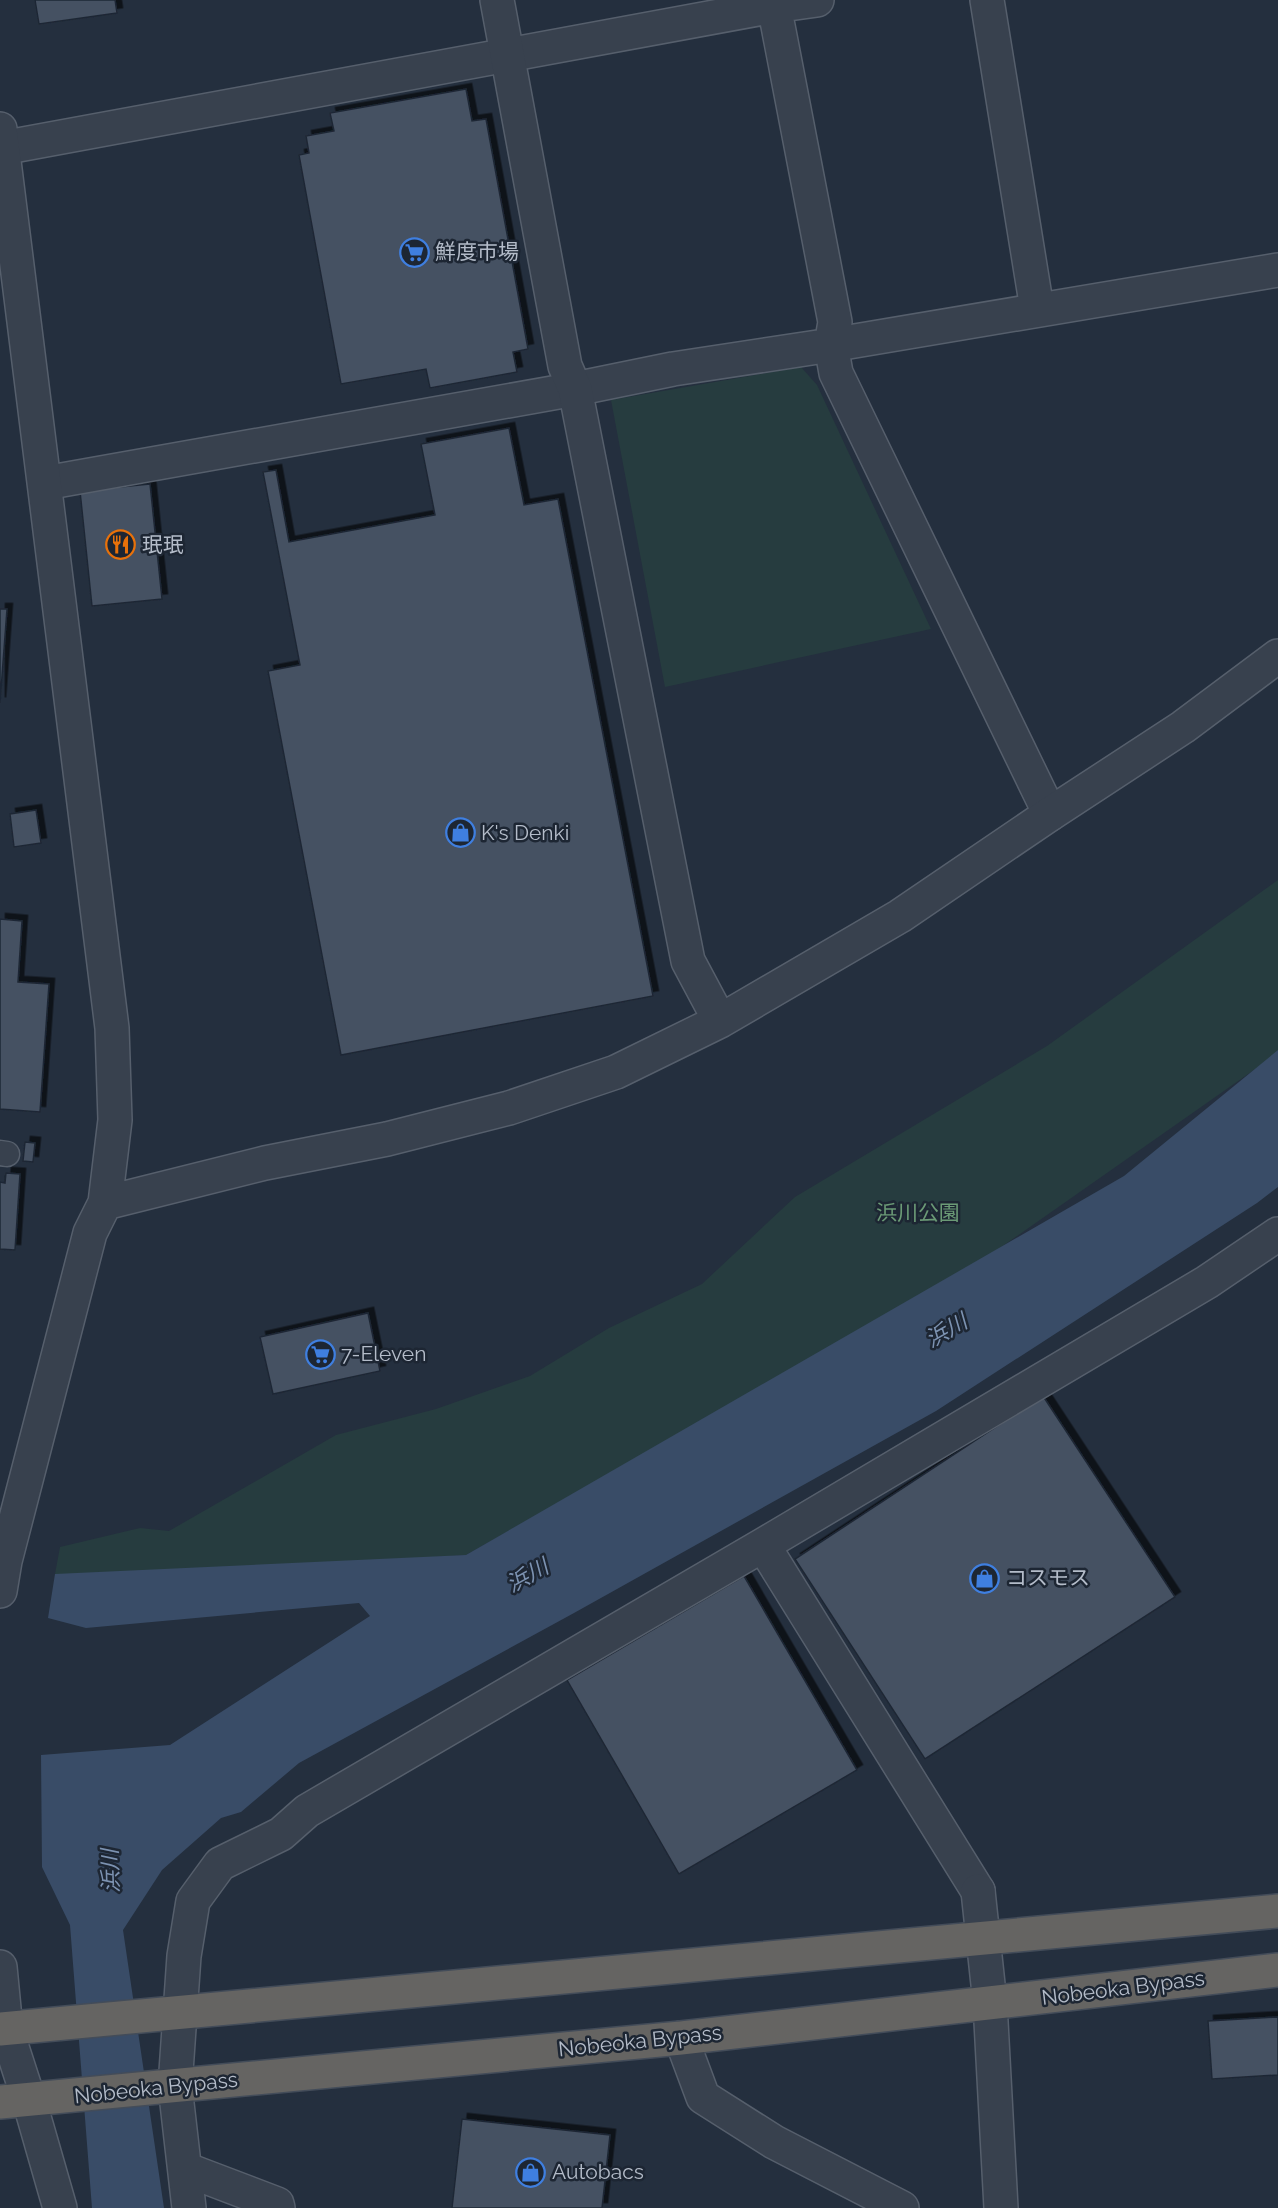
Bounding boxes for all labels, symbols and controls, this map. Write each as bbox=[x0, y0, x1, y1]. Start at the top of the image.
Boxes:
supermarket icon: 鮮度市場 bbox=[398, 236, 430, 268]
place label: 鮮度市場 bbox=[435, 239, 519, 264]
restaurant icon: 珉珉 bbox=[105, 529, 137, 561]
place label: 珉珉 bbox=[142, 532, 184, 557]
shop icon: K's Denki bbox=[444, 817, 476, 849]
place label: K's Denki bbox=[481, 820, 569, 845]
park label: 浜川公園 bbox=[876, 1200, 960, 1225]
water label: 浜川 bbox=[920, 1307, 973, 1352]
supermarket icon: 7-Eleven bbox=[304, 1338, 336, 1370]
place label: 7-Eleven bbox=[341, 1341, 426, 1366]
water label: 浜川 bbox=[501, 1552, 554, 1597]
shop icon: コスモス bbox=[969, 1562, 1001, 1594]
place label: コスモス bbox=[1006, 1565, 1090, 1590]
water label: 浜川 bbox=[96, 1847, 124, 1893]
street label: Nobeoka Bypass bbox=[1040, 1965, 1206, 2010]
street label: Nobeoka Bypass bbox=[557, 2019, 723, 2062]
street label: Nobeoka Bypass bbox=[73, 2066, 239, 2109]
shop icon: Autobacs bbox=[515, 2156, 547, 2188]
place label: Autobacs bbox=[552, 2159, 644, 2184]

